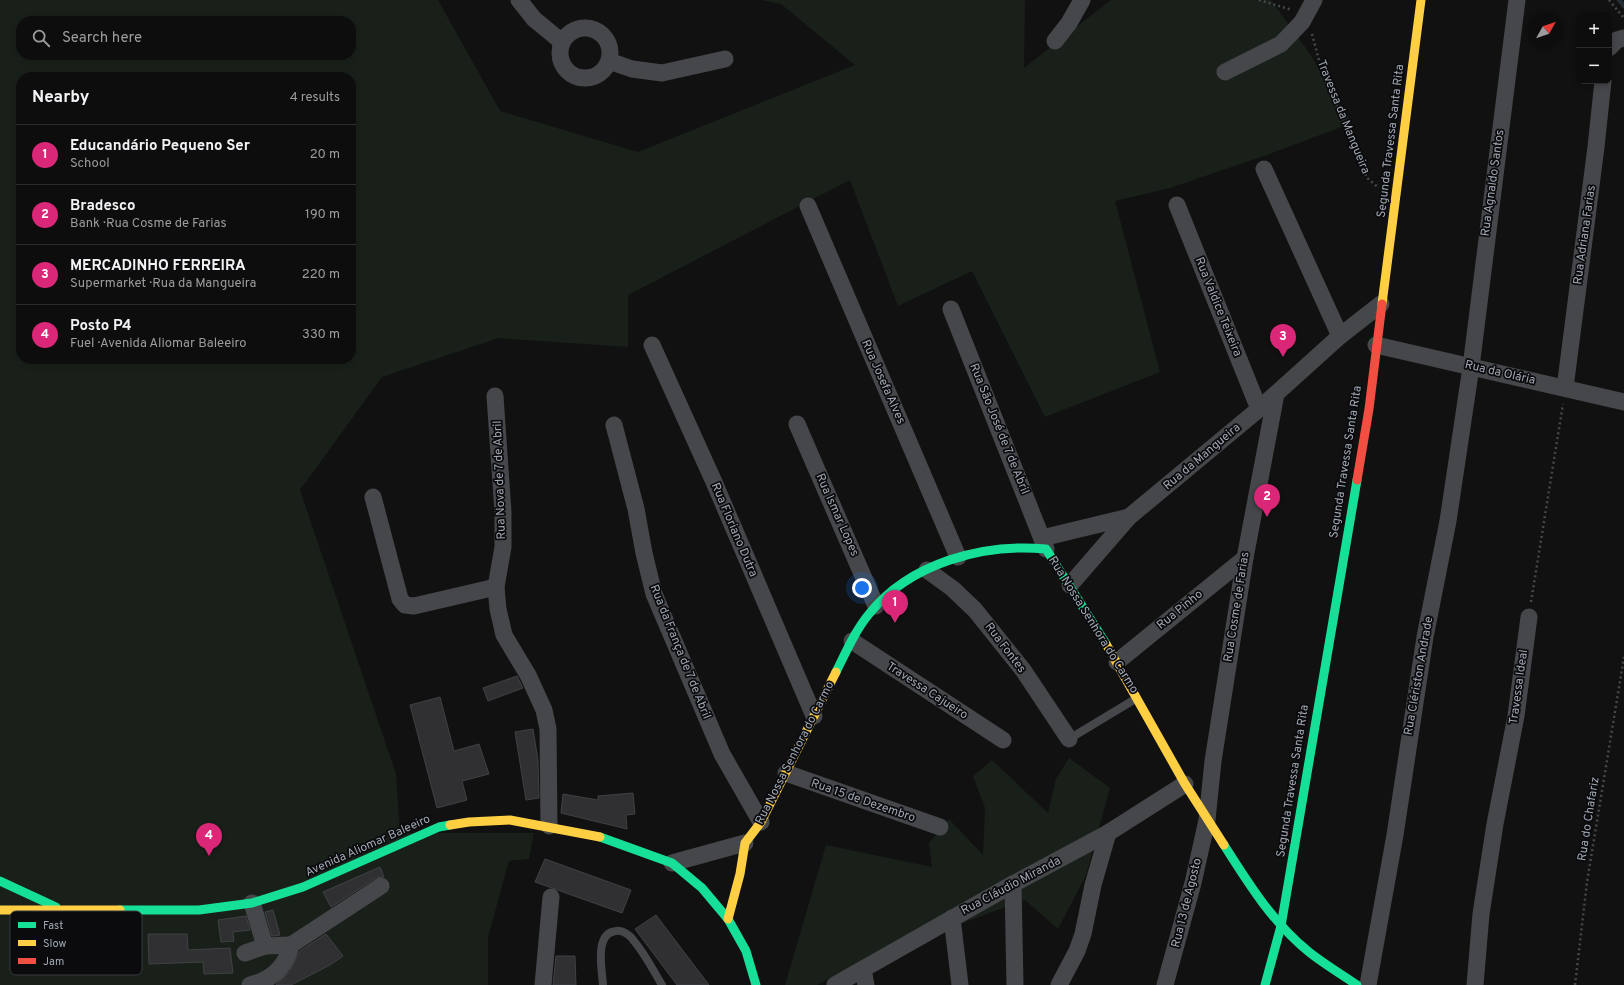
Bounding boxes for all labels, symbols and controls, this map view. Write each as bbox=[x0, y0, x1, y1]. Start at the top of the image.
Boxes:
north arrow bbox=[1528, 12, 1564, 48]
map controls bbox=[1576, 12, 1612, 84]
button: + bbox=[1576, 12, 1612, 48]
search box bbox=[16, 16, 356, 60]
icon: search bbox=[30, 27, 52, 49]
text: Search here bbox=[62, 29, 142, 48]
button: − bbox=[1576, 48, 1612, 84]
street label: Travessa da Mangueira bbox=[1313, 58, 1373, 176]
street label: Segunda Travessa Santa Rita bbox=[1374, 63, 1408, 219]
text: Nearby bbox=[32, 87, 89, 109]
text: 4 results bbox=[290, 90, 340, 106]
street label: Rua Agnaldo Santos bbox=[1478, 129, 1508, 237]
text: Educandário Pequeno Ser bbox=[70, 137, 250, 156]
text: 1 bbox=[42, 147, 48, 163]
text: 20 m bbox=[310, 147, 340, 163]
text: School bbox=[70, 156, 110, 172]
street label: Rua Adriana Farias bbox=[1570, 184, 1600, 286]
text: Bradesco bbox=[70, 197, 136, 216]
text: 2 bbox=[41, 207, 49, 223]
text: 190 m bbox=[305, 207, 340, 223]
text: Bank · Rua Cosme de Farias bbox=[70, 216, 227, 232]
street label: Rua Valdice Teixeira bbox=[1191, 255, 1245, 359]
text: MERCADINHO FERREIRA bbox=[70, 257, 246, 276]
text: 3 bbox=[41, 267, 49, 283]
text: 220 m bbox=[302, 267, 340, 283]
text: Supermarket · Rua da Mangueira bbox=[70, 276, 256, 292]
text: Posto P4 bbox=[70, 317, 132, 336]
pin: 3 bbox=[1270, 324, 1296, 357]
text: 4 bbox=[41, 327, 49, 343]
text: 330 m bbox=[302, 327, 340, 343]
text: Fuel · Avenida Aliomar Baleeiro bbox=[70, 336, 247, 352]
street label: Rua Josefa Alves bbox=[857, 337, 909, 427]
street label: Rua da Olária bbox=[1463, 357, 1537, 389]
street label: Rua São José de 7 de Abril bbox=[965, 361, 1033, 497]
street label: Segunda Travessa Santa Rita bbox=[1326, 384, 1366, 540]
street label: Rua Nova de 7 de Abril bbox=[490, 420, 510, 540]
street label: Rua da Mangueira bbox=[1160, 420, 1244, 494]
street label: Rua Ismar Lopes bbox=[812, 471, 862, 559]
street label: Rua Floriano Dutra bbox=[707, 481, 761, 579]
pin: 2 bbox=[1254, 484, 1280, 517]
street label: Rua Cosme de Farias bbox=[1220, 551, 1254, 663]
street label: Rua Nossa Senhora do Carmo bbox=[1044, 553, 1142, 697]
your location bbox=[852, 578, 872, 598]
street label: Rua da França de 7 de Abril bbox=[646, 582, 714, 722]
street label: Rua Pinho bbox=[1154, 586, 1207, 633]
pin: 1 bbox=[882, 590, 908, 623]
street label: Rua Clériston Andrade bbox=[1401, 615, 1437, 737]
street label: Rua Fontes bbox=[981, 620, 1029, 676]
street label: Travessa Ideal bbox=[1506, 649, 1532, 725]
street label: Travessa Cajueiro bbox=[883, 659, 971, 723]
street label: Rua Nossa Senhora do Carmo bbox=[752, 678, 838, 827]
street label: Segunda Travessa Santa Rita bbox=[1273, 703, 1313, 859]
street label: Rua 15 de Dezembro bbox=[809, 776, 918, 826]
street label: Rua do Chafariz bbox=[1574, 776, 1604, 862]
street label: Avenida Aliomar Baleeiro bbox=[303, 811, 433, 881]
pin: 4 bbox=[196, 823, 222, 856]
street label: Rua Cláudio Miranda bbox=[958, 853, 1064, 919]
street label: Rua 13 de Agosto bbox=[1168, 856, 1206, 949]
legend bbox=[10, 911, 142, 975]
text: Fast bbox=[43, 919, 63, 933]
text: Slow bbox=[43, 937, 66, 951]
text: Jam bbox=[43, 955, 64, 969]

